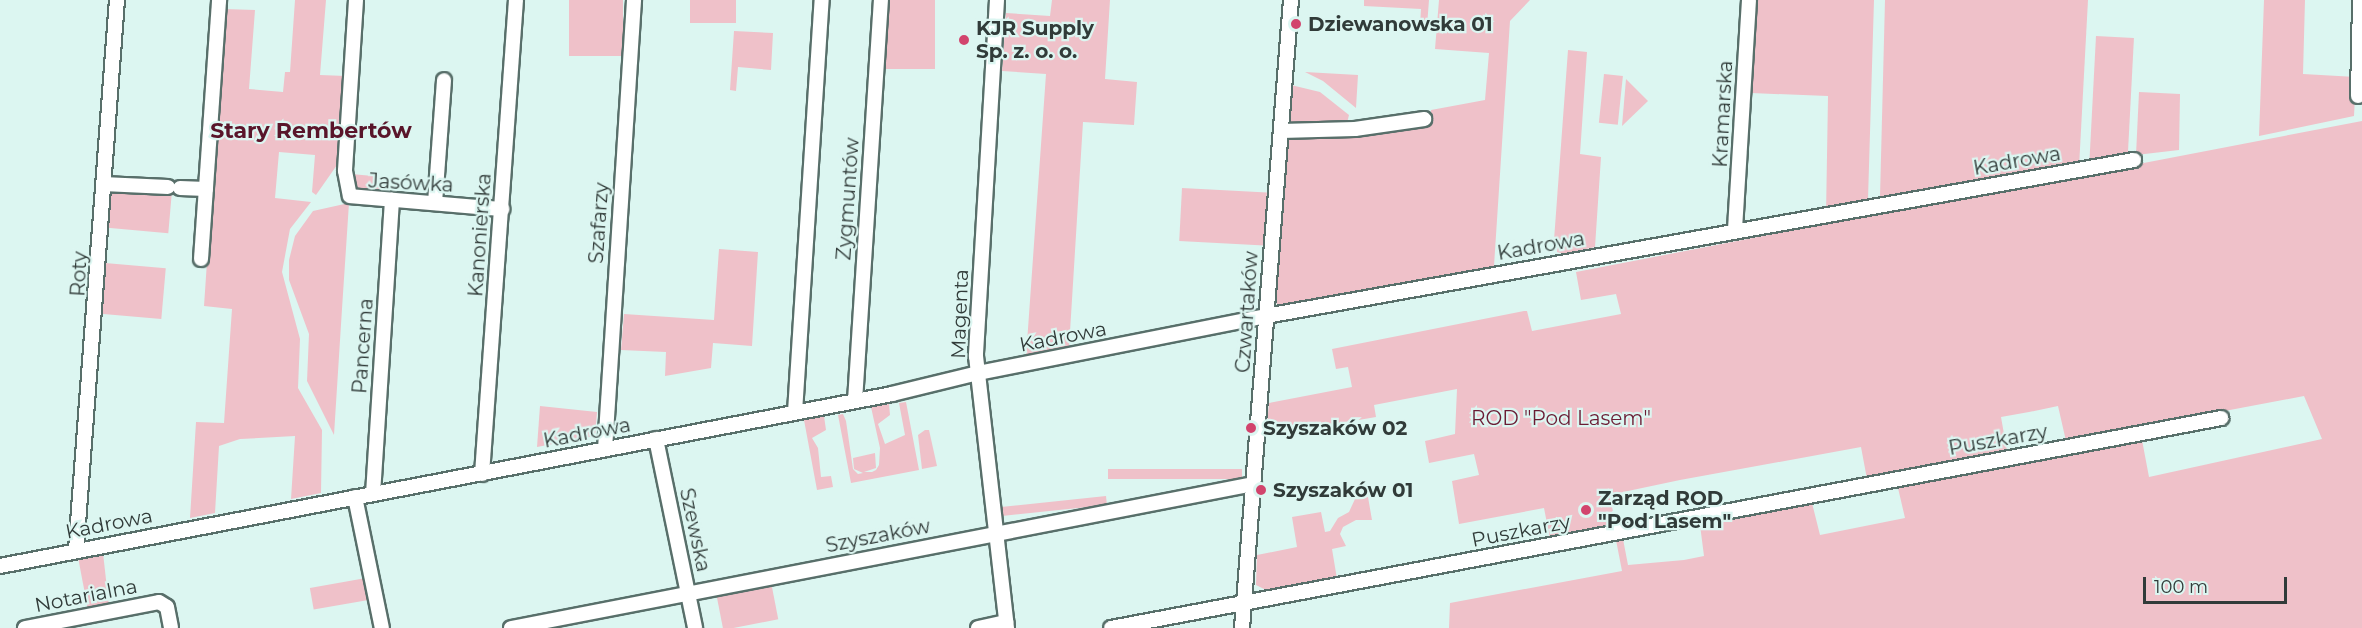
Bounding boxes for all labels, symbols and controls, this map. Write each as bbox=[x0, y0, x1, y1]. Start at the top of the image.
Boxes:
place label: Dziewanowska 01 bbox=[1308, 12, 1493, 36]
place label: KJR Supply Sp. z. o. o. bbox=[976, 16, 1094, 63]
marker: Dziewanowska 01 bbox=[1289, 17, 1303, 31]
marker: KJR Supply Sp. z. o. o. bbox=[957, 33, 971, 47]
street label: Kramarska bbox=[1708, 60, 1738, 168]
district label: Stary Rembertów bbox=[210, 118, 412, 144]
street label: Zygmuntów bbox=[832, 137, 864, 261]
street label: Kadrowa bbox=[1971, 142, 2063, 180]
street label: Jasówka bbox=[368, 169, 454, 197]
street label: Kanonierska bbox=[464, 172, 496, 298]
street label: Szafarzy bbox=[584, 182, 614, 264]
street label: Kadrowa bbox=[1495, 227, 1587, 265]
street label: Czwartaków bbox=[1231, 250, 1263, 374]
street label: Roty bbox=[66, 251, 92, 297]
street label: Magenta bbox=[946, 269, 974, 359]
street label: Pancerna bbox=[348, 297, 378, 395]
street label: Kadrowa bbox=[1017, 317, 1109, 357]
park label: ROD "Pod Lasem" bbox=[1471, 406, 1651, 430]
street label: Kadrowa bbox=[541, 413, 633, 453]
place label: Szyszaków 02 bbox=[1263, 416, 1407, 440]
street label: Puszkarzy bbox=[1947, 419, 2049, 461]
marker: Szyszaków 02 bbox=[1244, 421, 1258, 435]
place label: Szyszaków 01 bbox=[1273, 478, 1413, 502]
marker: Szyszaków 01 bbox=[1254, 483, 1268, 497]
street label: Szewska bbox=[674, 486, 716, 574]
place label: Zarząd ROD "Pod Lasem" bbox=[1598, 486, 1731, 533]
marker: Zarząd ROD "Pod Lasem" bbox=[1579, 503, 1593, 517]
street label: Kadrowa bbox=[63, 504, 155, 544]
street label: Puszkarzy bbox=[1470, 510, 1572, 552]
street label: Szyszaków bbox=[824, 514, 932, 558]
scale bar bbox=[2146, 565, 2290, 603]
street label: Notarialna bbox=[33, 574, 139, 618]
text: 100 m bbox=[2154, 576, 2208, 598]

